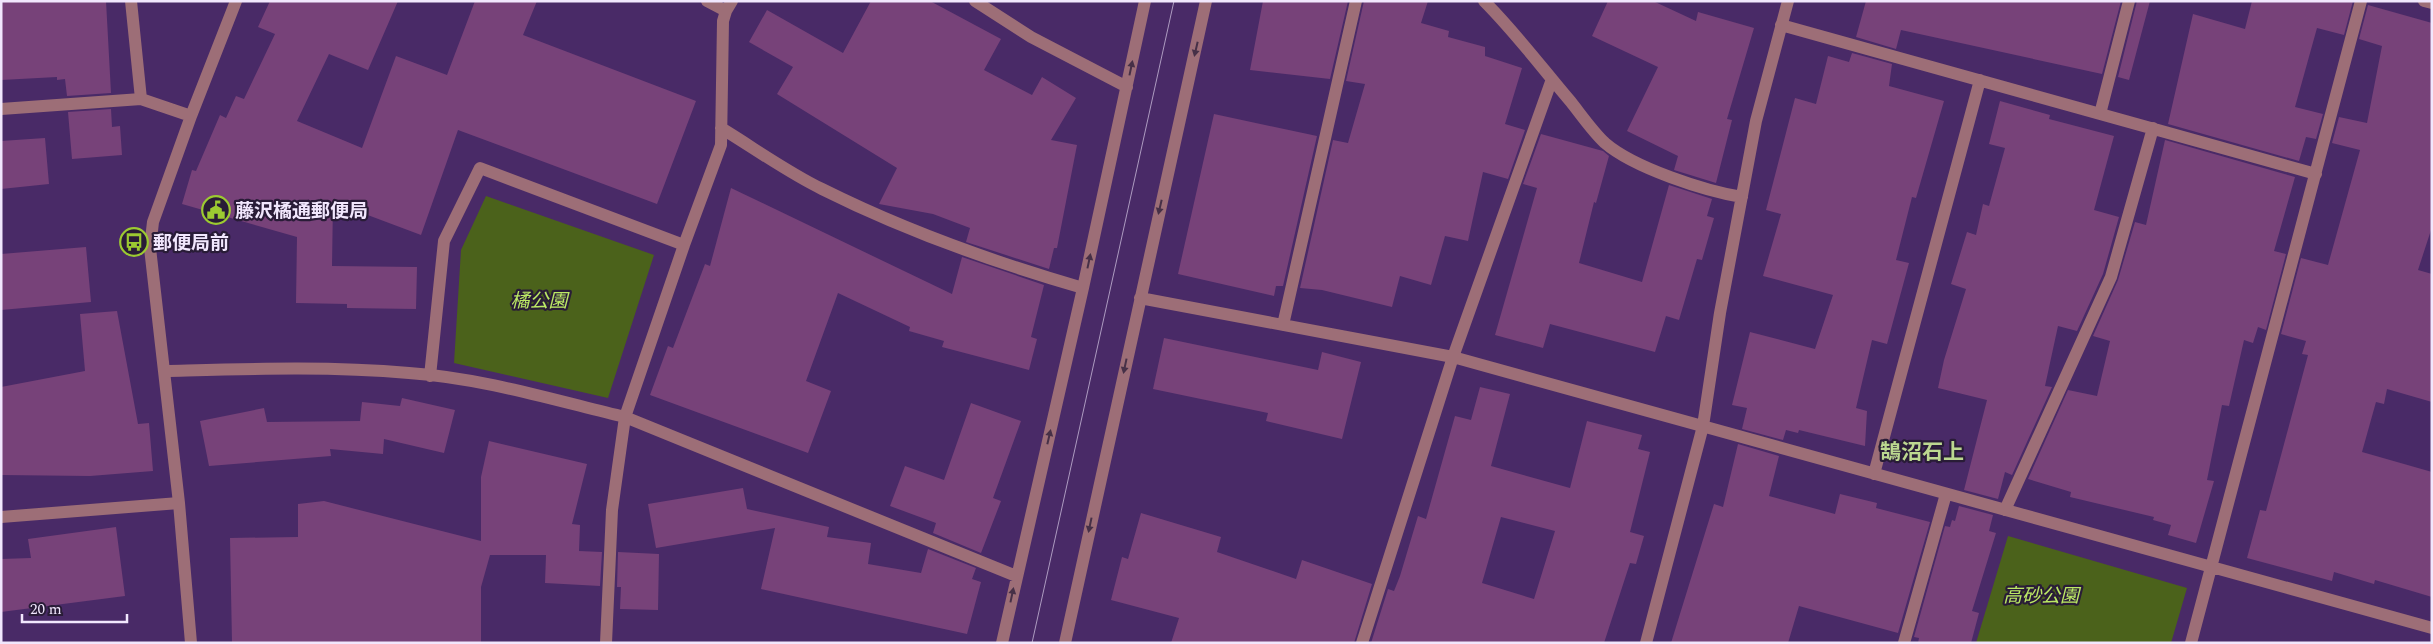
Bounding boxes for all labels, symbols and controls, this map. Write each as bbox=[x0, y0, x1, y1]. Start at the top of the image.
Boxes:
one-way arrow bbox=[1191, 41, 1199, 57]
one-way arrow bbox=[1127, 61, 1135, 76]
public building icon: 藤沢橘通郵便局 bbox=[201, 195, 231, 225]
place label: 藤沢橘通郵便局 bbox=[235, 197, 368, 226]
one-way arrow bbox=[1156, 200, 1164, 215]
bus stop icon: 郵便局前 bbox=[119, 227, 149, 257]
place label: 郵便局前 bbox=[153, 229, 229, 258]
one-way arrow bbox=[1085, 254, 1093, 269]
park label: 橘公園 bbox=[510, 287, 570, 316]
one-way arrow bbox=[1121, 359, 1129, 374]
one-way arrow bbox=[1045, 429, 1053, 444]
district label: 鵠沼石上 bbox=[1880, 437, 1964, 469]
one-way arrow bbox=[1086, 517, 1094, 532]
park label: 高砂公園 bbox=[2003, 582, 2082, 611]
one-way arrow bbox=[1009, 587, 1017, 603]
scale bar bbox=[22, 592, 128, 624]
text: 20 m bbox=[30, 598, 62, 621]

